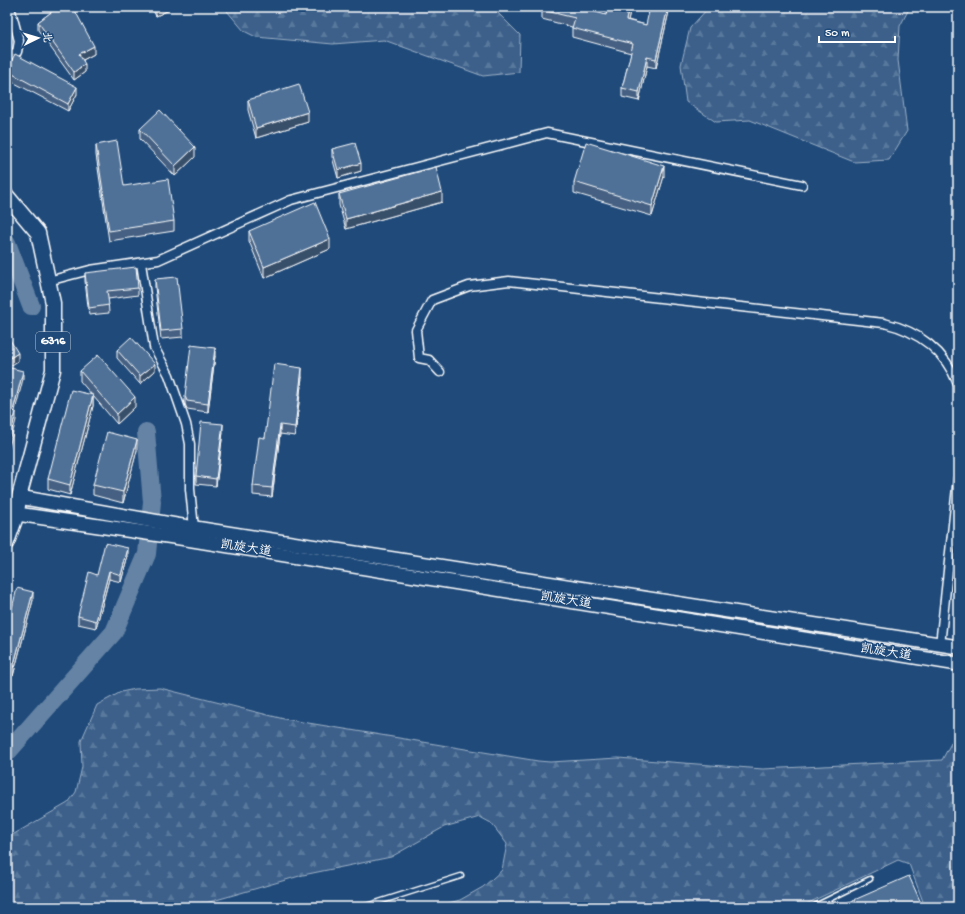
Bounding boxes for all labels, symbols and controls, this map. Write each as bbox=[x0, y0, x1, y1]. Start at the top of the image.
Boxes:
north arrow bbox=[18, 18, 58, 58]
scale bar bbox=[819, 18, 895, 44]
text: 50 m bbox=[825, 27, 850, 41]
text: 北 bbox=[40, 31, 52, 43]
road number: G316 bbox=[36, 332, 70, 352]
street label: 凯旋大道 bbox=[219, 537, 273, 560]
street label: 凯旋大道 bbox=[539, 589, 593, 612]
street label: 凯旋大道 bbox=[859, 641, 913, 664]

